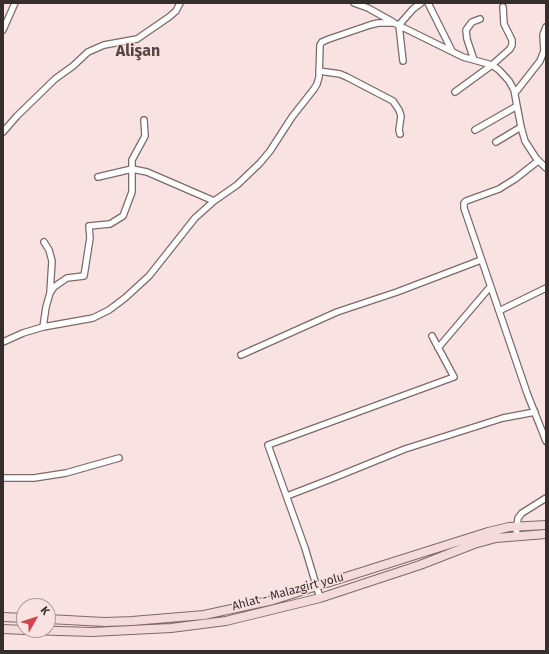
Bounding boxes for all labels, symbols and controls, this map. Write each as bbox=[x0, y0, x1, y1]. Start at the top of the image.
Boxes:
district label: Alişan bbox=[116, 42, 160, 62]
street label: Ahlat - Malazgirt yolu bbox=[230, 570, 346, 614]
north arrow bbox=[16, 598, 56, 638]
text: K bbox=[38, 604, 52, 618]

